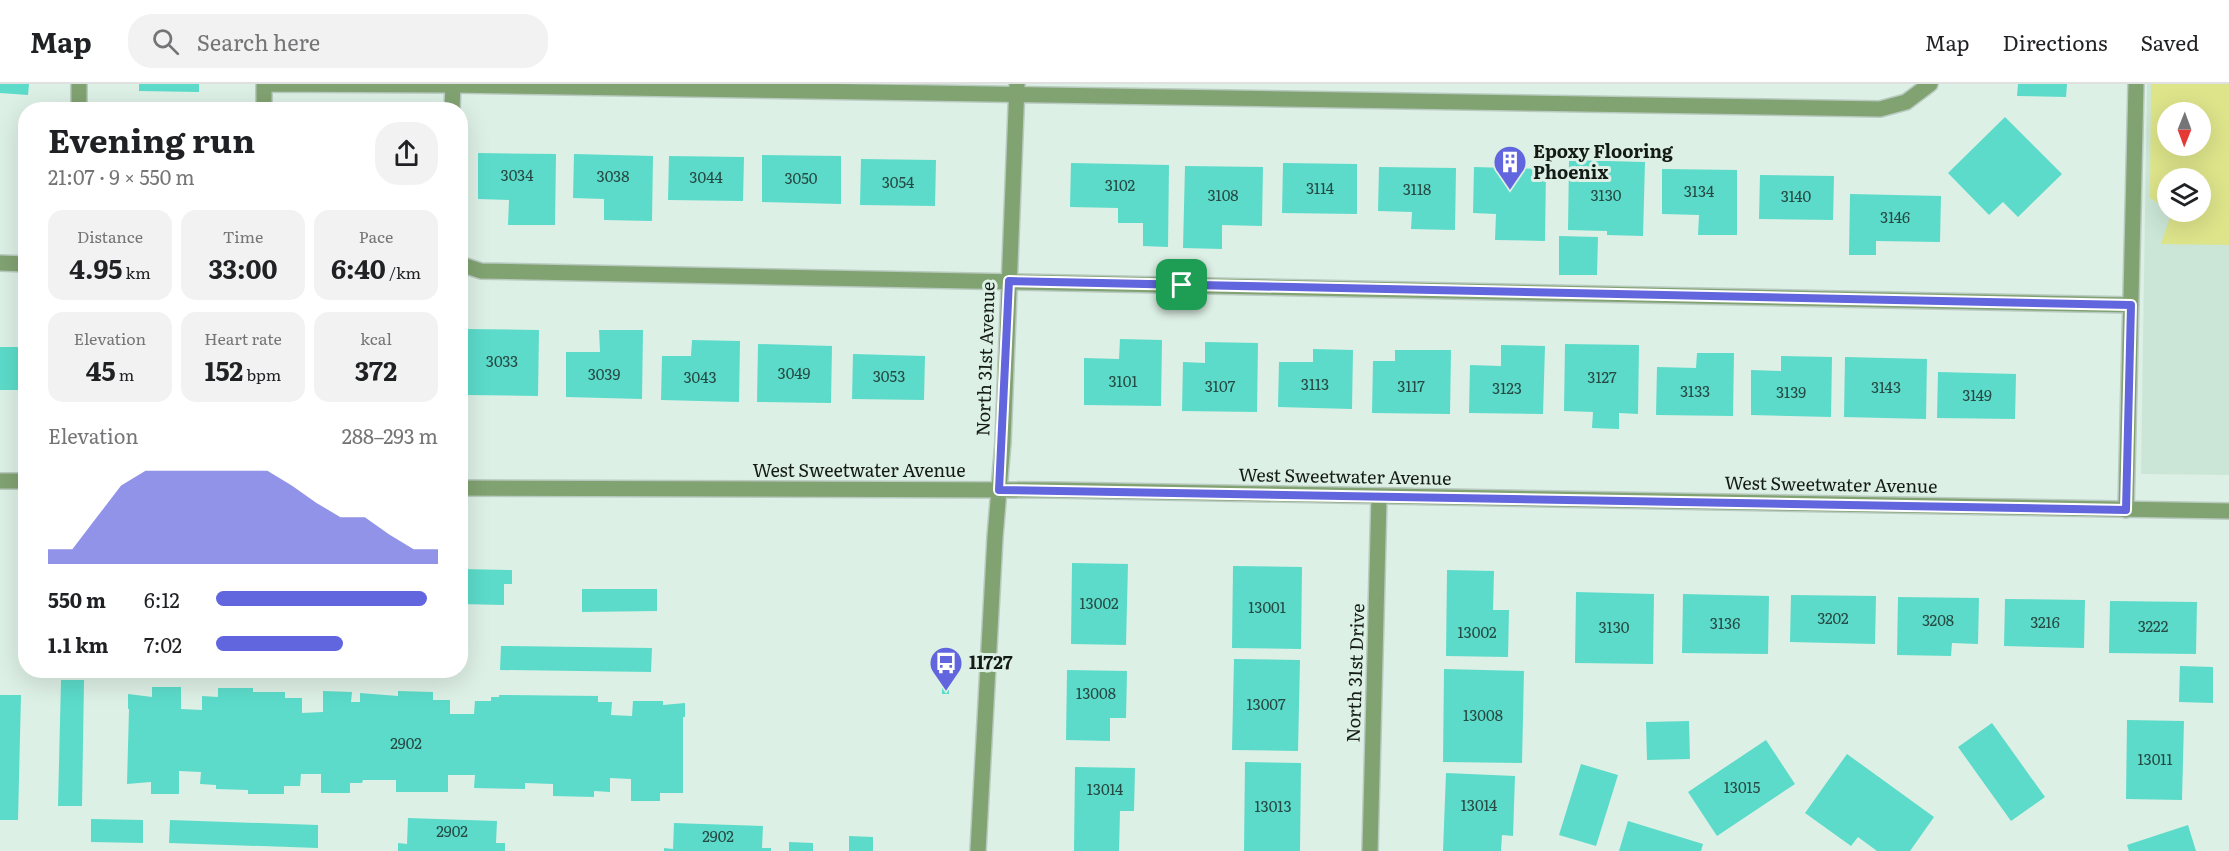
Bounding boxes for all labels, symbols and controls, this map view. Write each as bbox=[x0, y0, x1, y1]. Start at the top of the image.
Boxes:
search box bbox=[128, 14, 548, 68]
text: Map bbox=[30, 20, 92, 62]
icon: search bbox=[149, 25, 182, 58]
text: Search here bbox=[197, 25, 320, 58]
text: Map bbox=[1925, 26, 1970, 57]
text: Directions bbox=[2003, 26, 2108, 57]
text: Saved bbox=[2141, 26, 2199, 57]
north arrow bbox=[2157, 102, 2211, 156]
map controls bbox=[2157, 102, 2211, 222]
text: Evening run bbox=[48, 114, 255, 163]
button: share bbox=[375, 122, 438, 185]
place label: Epoxy Flooring Phoenix bbox=[1533, 137, 1674, 185]
building icon: Epoxy Flooring Phoenix bbox=[1492, 144, 1528, 191]
text: 21:07 · 9 × 550 m bbox=[48, 161, 195, 191]
house number: 3034 bbox=[501, 163, 533, 186]
house number: 3038 bbox=[597, 164, 629, 187]
house number: 3044 bbox=[689, 165, 723, 188]
house number: 3050 bbox=[784, 166, 818, 189]
button: layers bbox=[2157, 168, 2211, 222]
house number: 3054 bbox=[882, 170, 914, 193]
house number: 3102 bbox=[1105, 173, 1136, 196]
house number: 3114 bbox=[1306, 176, 1334, 199]
house number: 3118 bbox=[1403, 177, 1431, 200]
house number: 3134 bbox=[1684, 179, 1714, 202]
house number: 3108 bbox=[1207, 183, 1239, 206]
house number: 3130 bbox=[1590, 183, 1622, 206]
house number: 3140 bbox=[1781, 184, 1812, 207]
house number: 3146 bbox=[1880, 205, 1910, 228]
text: Distance bbox=[77, 224, 143, 248]
text: Time bbox=[223, 224, 263, 248]
text: Pace bbox=[359, 224, 393, 248]
text: 4.95 bbox=[69, 248, 122, 287]
text: 33:00 bbox=[208, 248, 278, 287]
text: 6:40 bbox=[331, 248, 386, 287]
pin bbox=[1156, 259, 1207, 310]
text: km bbox=[122, 260, 151, 284]
text: /km bbox=[386, 260, 421, 284]
icon: arrive bbox=[1165, 268, 1198, 301]
street label: North 31st Avenue bbox=[968, 281, 1001, 437]
text: Elevation bbox=[74, 326, 146, 350]
text: Heart rate bbox=[204, 326, 282, 350]
text: kcal bbox=[360, 326, 392, 350]
house number: 3033 bbox=[486, 349, 518, 372]
text: 45 bbox=[86, 350, 116, 389]
text: 152 bbox=[205, 350, 243, 389]
text: 372 bbox=[355, 350, 397, 389]
house number: 3049 bbox=[778, 361, 811, 384]
text: m bbox=[116, 362, 134, 386]
text: bpm bbox=[243, 362, 281, 386]
house number: 3039 bbox=[588, 362, 620, 385]
house number: 3053 bbox=[873, 364, 905, 387]
house number: 3043 bbox=[683, 365, 717, 388]
house number: 3127 bbox=[1587, 365, 1617, 388]
house number: 3101 bbox=[1108, 369, 1138, 392]
house number: 3113 bbox=[1301, 372, 1329, 395]
house number: 3107 bbox=[1205, 374, 1236, 397]
house number: 3117 bbox=[1397, 374, 1425, 397]
house number: 3143 bbox=[1871, 375, 1901, 398]
house number: 3123 bbox=[1492, 376, 1522, 399]
house number: 3133 bbox=[1680, 379, 1710, 402]
house number: 3139 bbox=[1776, 380, 1806, 403]
house number: 3149 bbox=[1962, 383, 1992, 406]
text: Elevation bbox=[48, 420, 138, 450]
text: 288–293 m bbox=[342, 420, 438, 450]
street label: West Sweetwater Avenue bbox=[752, 456, 966, 483]
street label: West Sweetwater Avenue bbox=[1238, 460, 1452, 491]
street label: West Sweetwater Avenue bbox=[1724, 468, 1938, 499]
text: 550 m bbox=[48, 584, 106, 614]
text: 6:12 bbox=[144, 584, 180, 614]
house number: 13002 bbox=[1079, 591, 1119, 614]
house number: 13001 bbox=[1248, 595, 1286, 618]
street label: North 31st Drive bbox=[1339, 603, 1370, 743]
house number: 3202 bbox=[1817, 606, 1849, 629]
house number: 3208 bbox=[1922, 608, 1954, 631]
house number: 3216 bbox=[2030, 610, 2060, 633]
house number: 3136 bbox=[1710, 611, 1740, 634]
house number: 3222 bbox=[2138, 614, 2169, 637]
house number: 3130 bbox=[1598, 615, 1630, 638]
house number: 13002 bbox=[1457, 620, 1497, 643]
text: 1.1 km bbox=[48, 629, 108, 659]
text: 7:02 bbox=[144, 629, 182, 659]
bus stop icon: 11727 bbox=[928, 645, 964, 692]
place label: 11727 bbox=[969, 648, 1013, 675]
house number: 13008 bbox=[1076, 681, 1116, 704]
house number: 13007 bbox=[1246, 692, 1286, 715]
house number: 13008 bbox=[1463, 703, 1503, 726]
house number: 2902 bbox=[390, 731, 422, 754]
house number: 13011 bbox=[2137, 747, 2173, 770]
house number: 13015 bbox=[1724, 775, 1761, 798]
house number: 13014 bbox=[1087, 777, 1123, 800]
house number: 13014 bbox=[1461, 793, 1497, 816]
house number: 13013 bbox=[1254, 794, 1292, 817]
house number: 2902 bbox=[436, 819, 468, 842]
house number: 2902 bbox=[702, 824, 734, 847]

